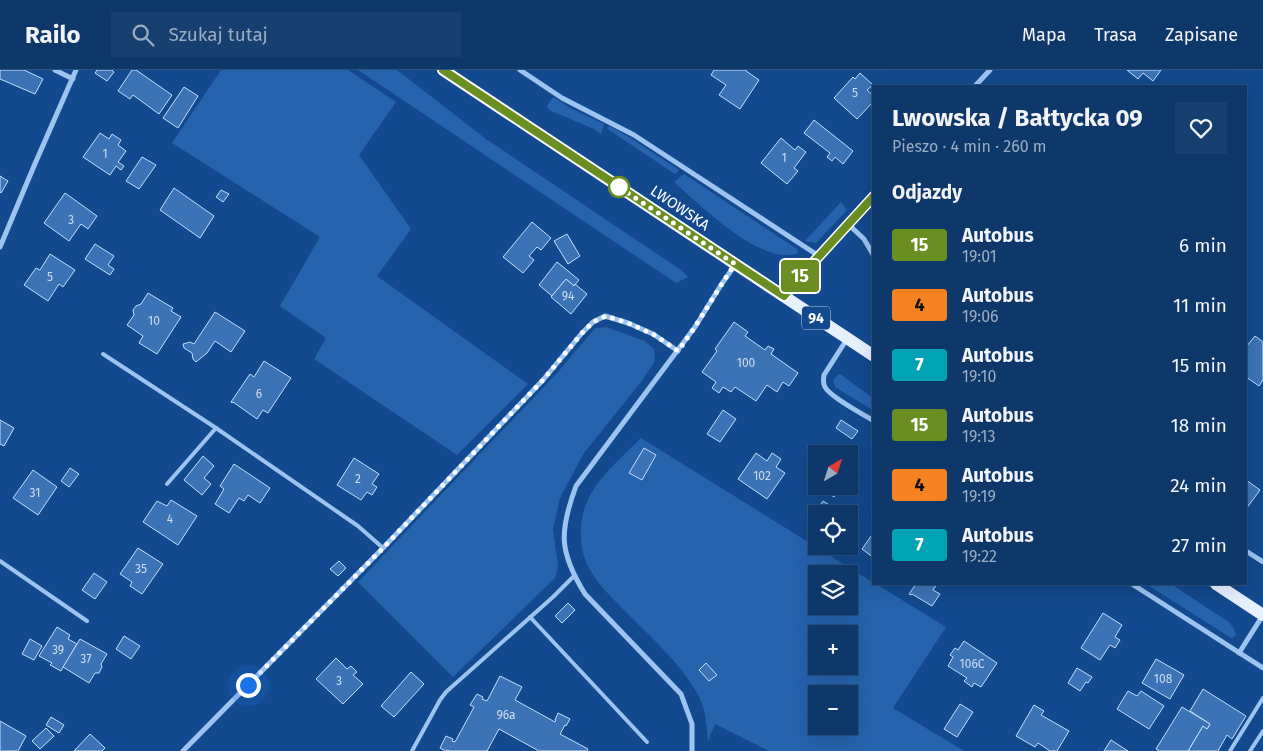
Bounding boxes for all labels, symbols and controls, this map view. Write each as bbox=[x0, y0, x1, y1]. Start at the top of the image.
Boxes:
search box bbox=[111, 12, 461, 57]
text: Railo bbox=[25, 21, 81, 49]
icon: search bbox=[129, 21, 157, 49]
text: Szukaj tutaj bbox=[169, 23, 268, 46]
text: Mapa bbox=[1022, 24, 1066, 46]
text: Trasa bbox=[1094, 24, 1137, 46]
text: Zapisane bbox=[1165, 24, 1238, 46]
house number: 5 bbox=[852, 86, 858, 100]
button: heart bbox=[1175, 102, 1227, 154]
text: Lwowska / Bałtycka 09 bbox=[892, 104, 1143, 132]
text: Pieszo · 4 min · 260 m bbox=[892, 137, 1047, 156]
house number: 1 bbox=[102, 147, 108, 161]
house number: 1 bbox=[781, 151, 787, 165]
unlabelled marker bbox=[608, 176, 630, 198]
text: Odjazdy bbox=[892, 181, 962, 204]
street label: LWOWSKA bbox=[647, 182, 713, 235]
house number: 3 bbox=[68, 213, 74, 227]
text: Autobus bbox=[962, 224, 1034, 247]
text: 15 bbox=[911, 234, 929, 256]
text: 6 min bbox=[1179, 234, 1227, 257]
text: 19:01 bbox=[962, 247, 997, 266]
line badge: 15 bbox=[778, 260, 822, 292]
text: 15 bbox=[791, 265, 809, 287]
house number: 5 bbox=[47, 270, 53, 284]
text: Autobus bbox=[962, 284, 1034, 307]
house number: 94 bbox=[562, 289, 575, 303]
text: 4 bbox=[914, 294, 925, 316]
text: 11 min bbox=[1173, 294, 1227, 317]
road number: 94 bbox=[802, 307, 830, 330]
text: 19:06 bbox=[962, 307, 999, 326]
house number: 10 bbox=[148, 314, 160, 328]
text: Autobus bbox=[962, 344, 1034, 367]
text: 7 bbox=[915, 354, 924, 376]
text: 15 min bbox=[1171, 354, 1227, 377]
house number: 100 bbox=[737, 356, 756, 370]
text: 19:10 bbox=[962, 367, 996, 386]
house number: 6 bbox=[256, 387, 262, 401]
text: Autobus bbox=[962, 404, 1034, 427]
text: 15 bbox=[911, 414, 929, 436]
text: 18 min bbox=[1170, 414, 1227, 437]
text: 19:13 bbox=[962, 427, 995, 446]
north arrow bbox=[808, 445, 858, 495]
map controls bbox=[808, 445, 858, 735]
text: Autobus bbox=[962, 464, 1034, 487]
house number: 102 bbox=[753, 469, 771, 483]
house number: 2 bbox=[355, 472, 361, 486]
text: 4 bbox=[914, 474, 925, 496]
text: 24 min bbox=[1170, 474, 1227, 497]
house number: 31 bbox=[30, 486, 40, 500]
text: 19:19 bbox=[962, 487, 996, 506]
button: locate bbox=[808, 505, 858, 555]
house number: 4 bbox=[167, 512, 174, 526]
text: Autobus bbox=[962, 524, 1034, 547]
text: 7 bbox=[915, 534, 924, 556]
text: 27 min bbox=[1172, 534, 1227, 557]
text: 19:22 bbox=[962, 547, 997, 566]
house number: 35 bbox=[135, 562, 147, 576]
button: layers bbox=[808, 565, 858, 615]
button: + bbox=[808, 625, 858, 675]
house number: 39 bbox=[52, 643, 64, 657]
house number: 37 bbox=[80, 652, 92, 666]
house number: 106C bbox=[959, 657, 985, 671]
house number: 108 bbox=[1154, 672, 1173, 686]
your location bbox=[236, 673, 261, 698]
house number: 3 bbox=[336, 674, 342, 688]
button: − bbox=[808, 685, 858, 735]
house number: 96a bbox=[496, 708, 516, 722]

